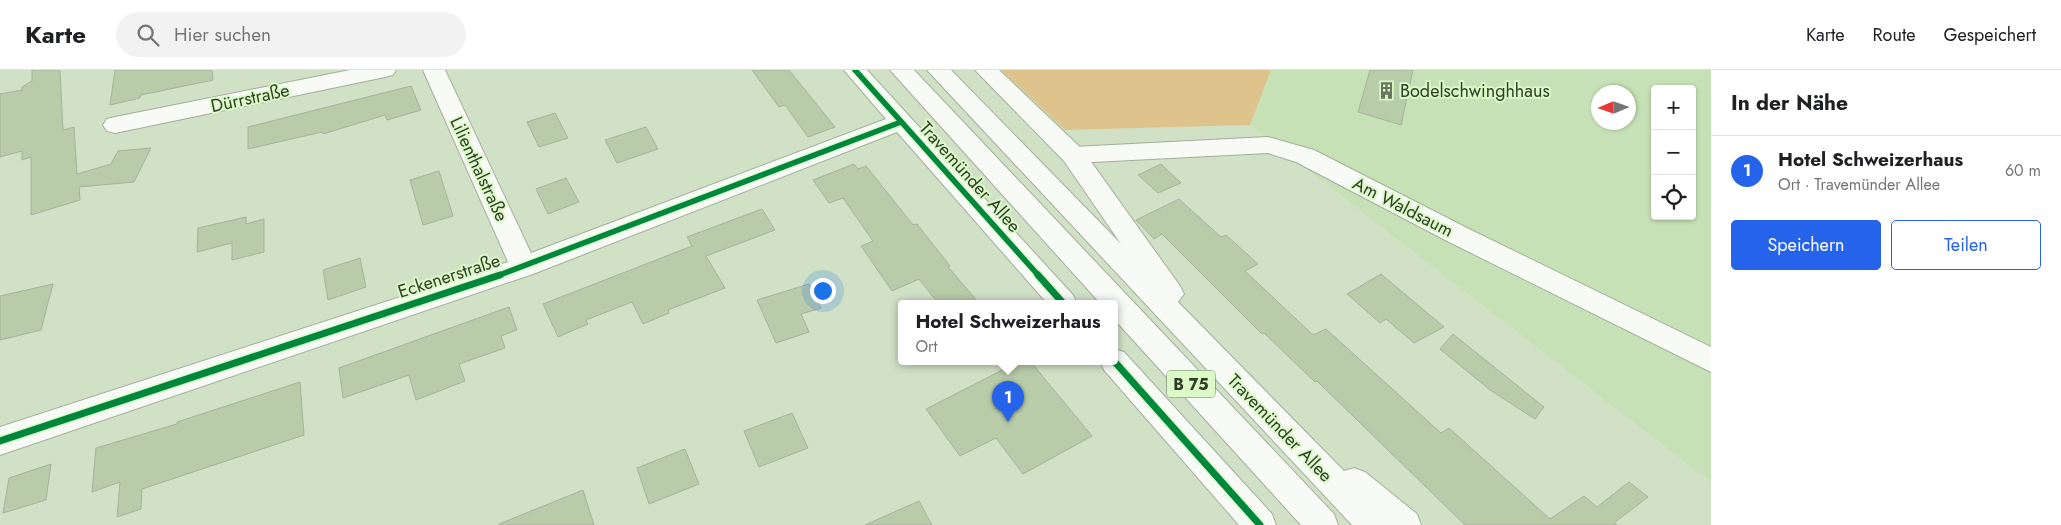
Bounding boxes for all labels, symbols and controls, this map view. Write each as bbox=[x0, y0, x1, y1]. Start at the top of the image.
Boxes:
search box bbox=[116, 12, 466, 57]
text: Karte bbox=[25, 17, 86, 52]
icon: search bbox=[134, 21, 162, 49]
text: Hier suchen bbox=[174, 21, 271, 48]
text: Karte bbox=[1806, 22, 1845, 48]
text: Route bbox=[1873, 22, 1915, 48]
text: Gespeichert bbox=[1943, 22, 2036, 48]
street label: Dürrstraße bbox=[208, 77, 292, 119]
place label: Bodelschwinghhaus bbox=[1400, 78, 1550, 104]
building icon: Bodelschwinghhaus bbox=[1376, 81, 1396, 101]
north arrow bbox=[1591, 85, 1636, 130]
map controls bbox=[1651, 85, 1696, 220]
button: + bbox=[1651, 85, 1696, 130]
text: In der Nähe bbox=[1731, 88, 1848, 118]
street label: Lilienthalstraße bbox=[443, 112, 515, 226]
street label: Travemünder Allee bbox=[913, 116, 1027, 238]
button: − bbox=[1651, 130, 1696, 175]
text: Hotel Schweizerhaus bbox=[1778, 146, 1963, 173]
text: 1 bbox=[1743, 159, 1751, 182]
text: 60 m bbox=[2005, 159, 2041, 182]
street label: Am Waldsaum bbox=[1348, 170, 1458, 244]
text: Ort · Travemünder Allee bbox=[1778, 173, 1940, 196]
button: locate bbox=[1651, 175, 1696, 220]
button: Speichern bbox=[1731, 220, 1881, 270]
button: Teilen bbox=[1891, 220, 2041, 270]
street label: Eckenerstraße bbox=[394, 247, 504, 305]
your location bbox=[810, 278, 836, 304]
popup bbox=[898, 300, 1118, 365]
text: Hotel Schweizerhaus bbox=[915, 308, 1101, 335]
text: Ort bbox=[915, 335, 937, 358]
street label: Travemünder Allee bbox=[1222, 368, 1338, 488]
road number: B 75 bbox=[1167, 370, 1215, 398]
pin: 1 bbox=[992, 381, 1024, 422]

